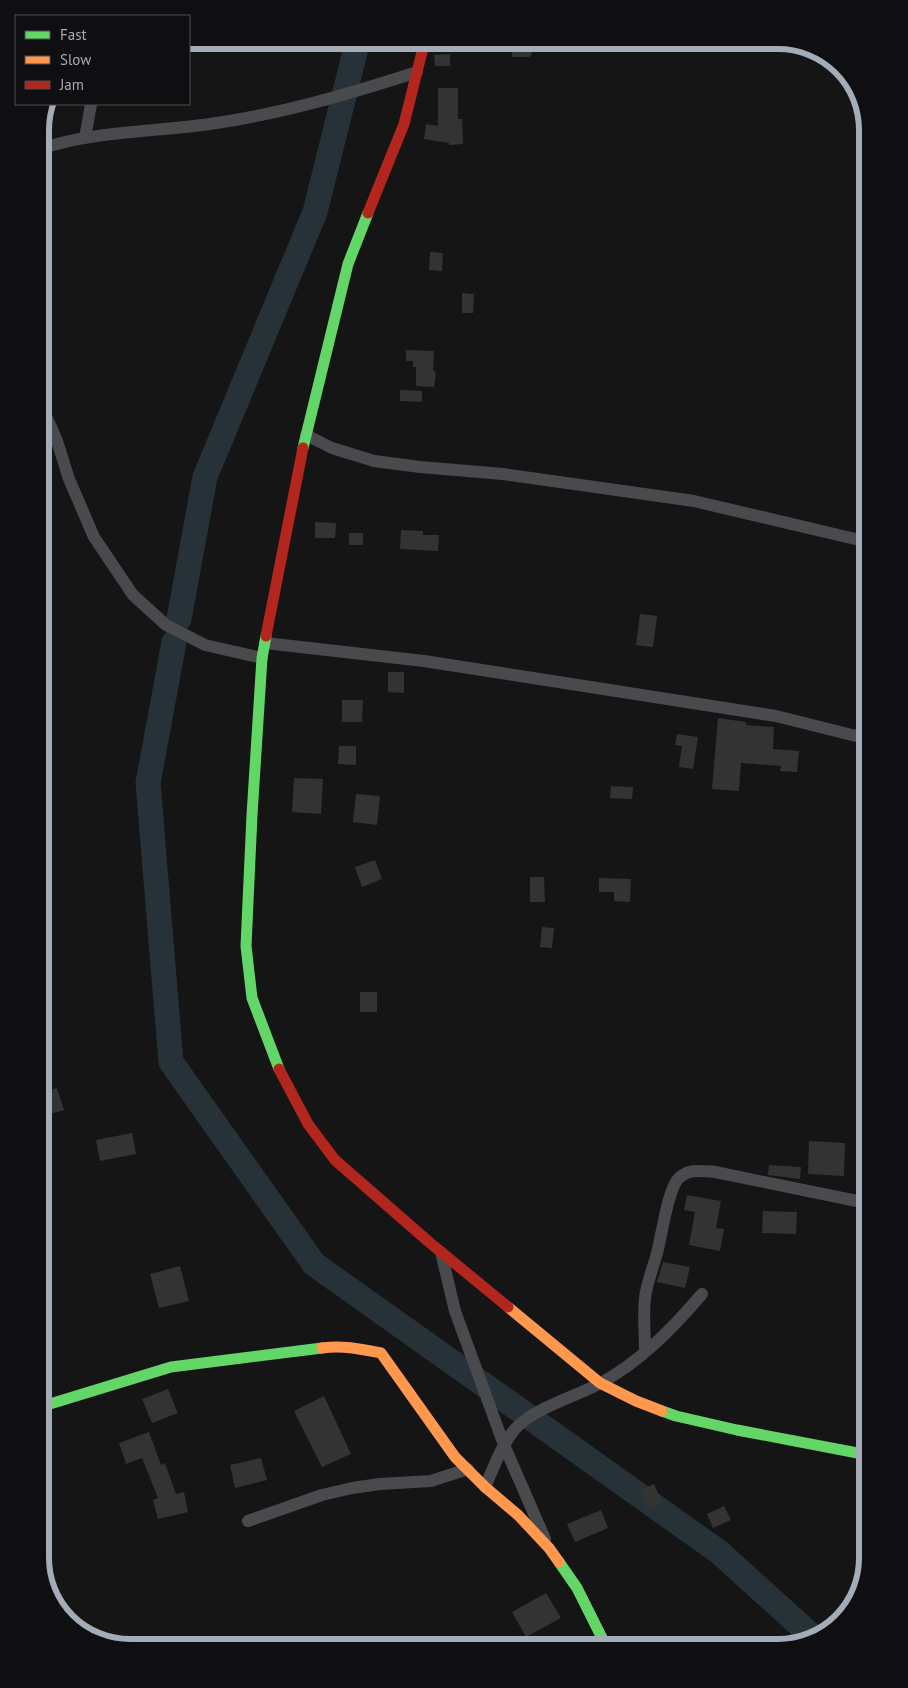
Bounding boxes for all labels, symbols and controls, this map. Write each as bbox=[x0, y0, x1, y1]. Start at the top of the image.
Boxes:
legend bbox=[15, 15, 190, 105]
text: Fast bbox=[60, 25, 87, 44]
text: Slow bbox=[60, 50, 91, 69]
text: Jam bbox=[59, 75, 84, 94]

